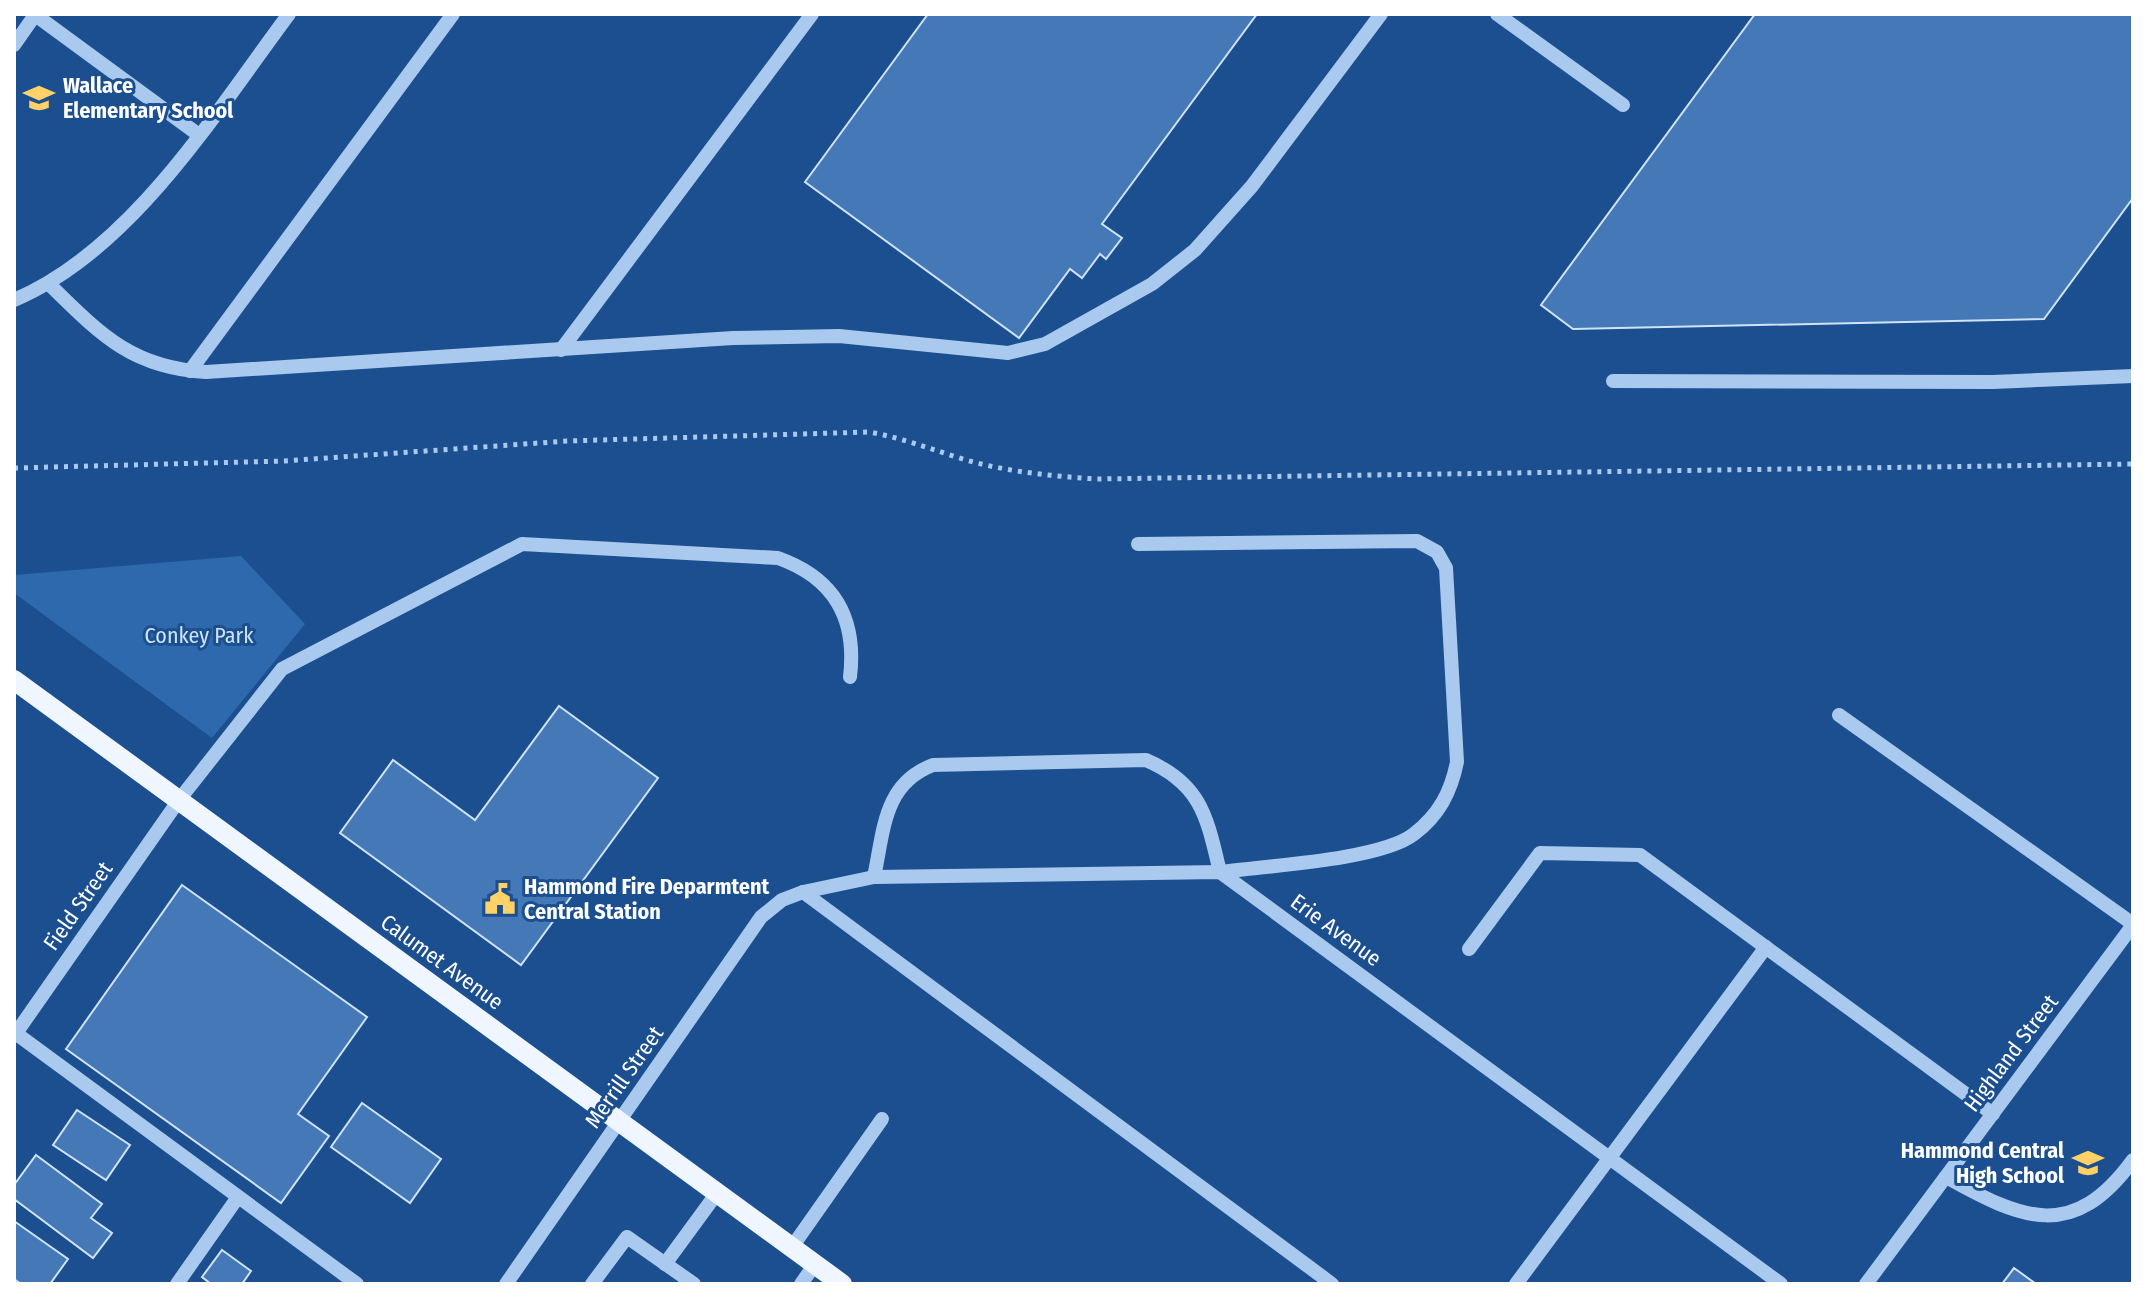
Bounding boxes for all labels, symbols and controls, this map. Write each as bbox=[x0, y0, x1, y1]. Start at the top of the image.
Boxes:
place label: Wallace Elementary School bbox=[63, 72, 234, 124]
school or university icon: Wallace Elementary School bbox=[22, 81, 56, 115]
park label: Conkey Park bbox=[145, 622, 254, 649]
street label: Field Street bbox=[38, 856, 119, 956]
place label: Hammond Fire Deparmtent Central Station bbox=[524, 873, 769, 925]
public building icon: Hammond Fire Deparmtent Central Station bbox=[483, 882, 517, 916]
street label: Erie Avenue bbox=[1285, 888, 1387, 972]
street label: Calumet Avenue bbox=[375, 908, 509, 1016]
street label: Highland Street bbox=[1958, 988, 2064, 1117]
street label: Merrill Street bbox=[579, 1020, 669, 1133]
place label: Hammond Central High School bbox=[1901, 1137, 2065, 1189]
school or university icon: Hammond Central High School bbox=[2071, 1146, 2105, 1180]

